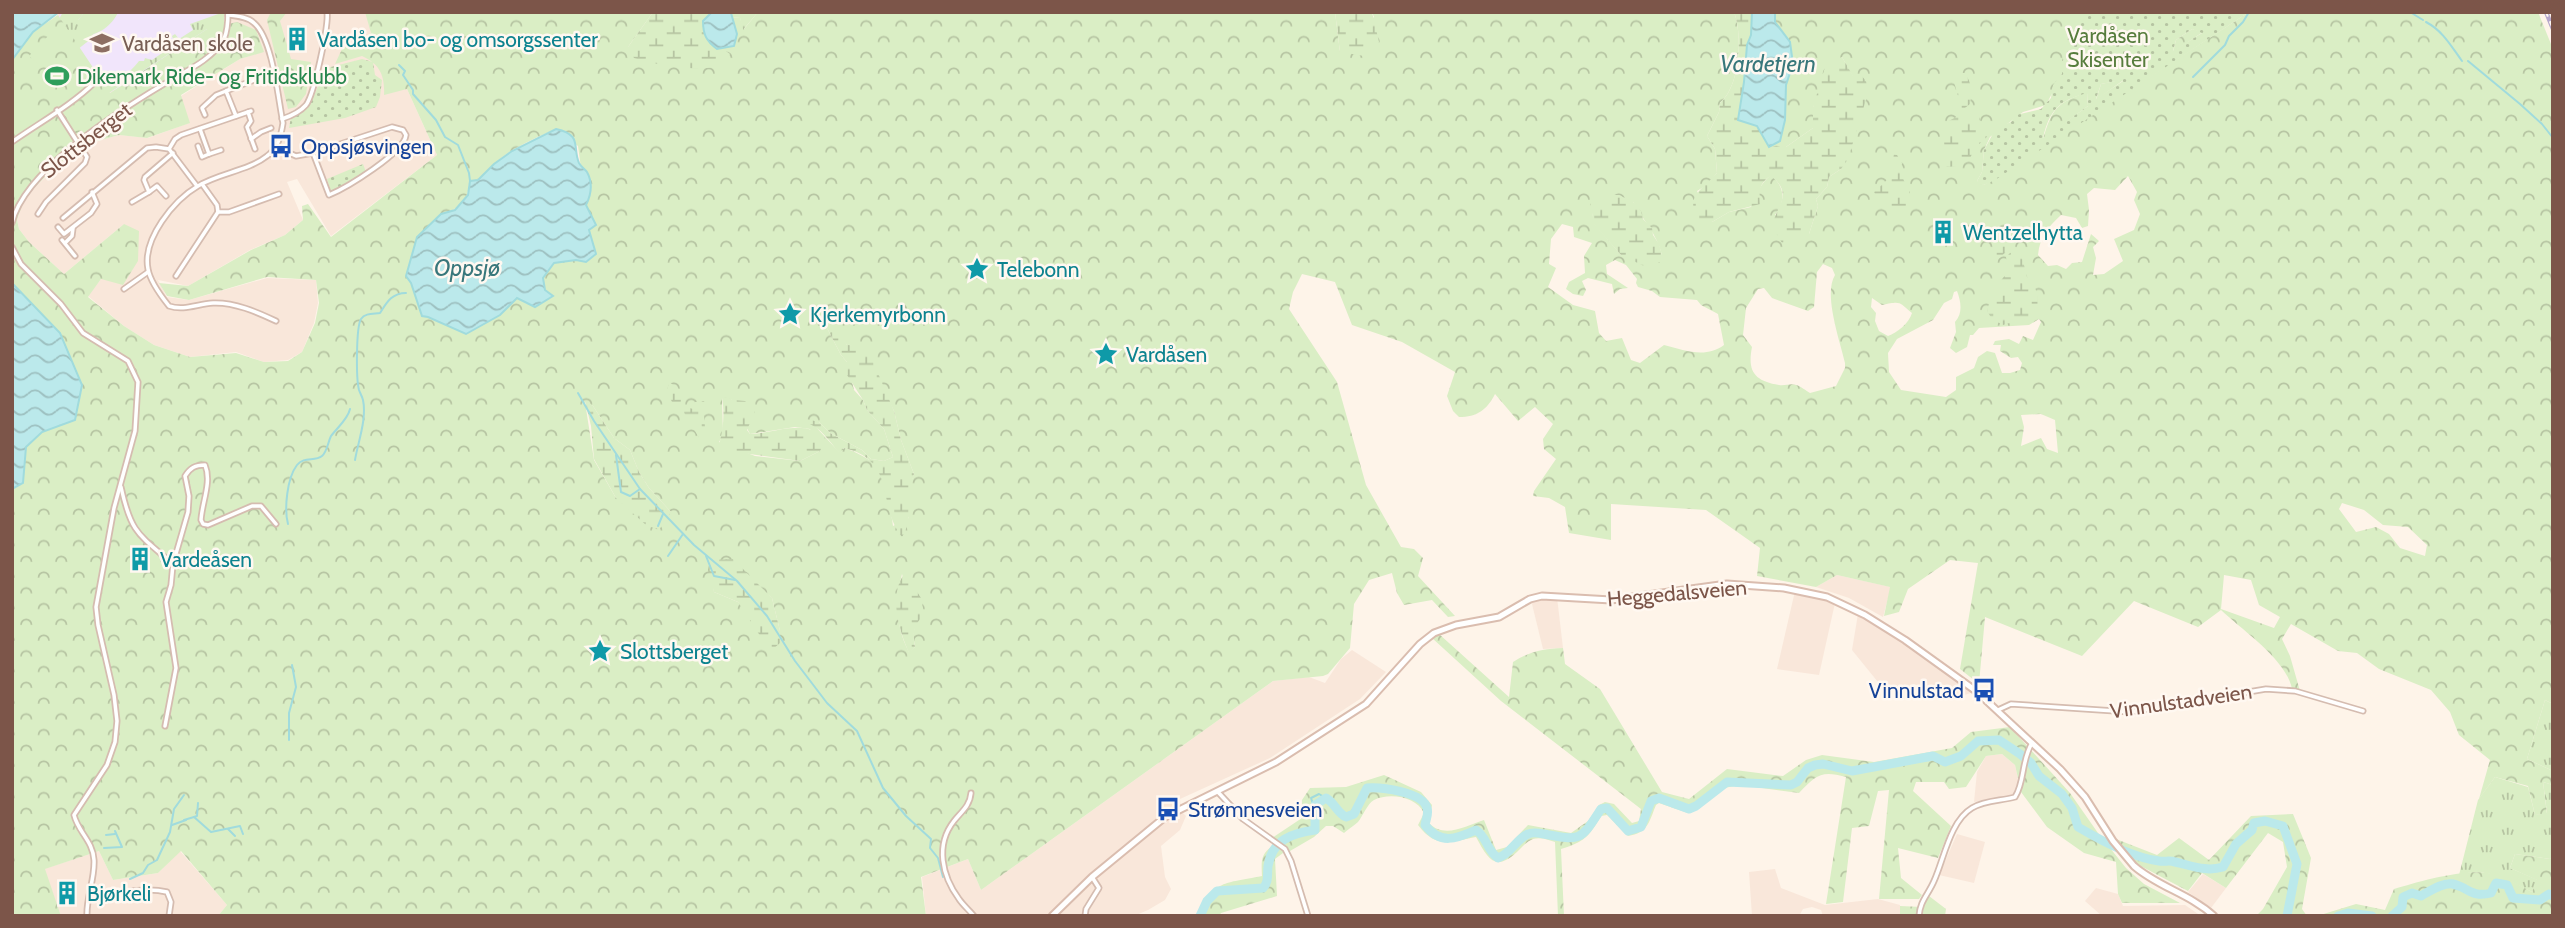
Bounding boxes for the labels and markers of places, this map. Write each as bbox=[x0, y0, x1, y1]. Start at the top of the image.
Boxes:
building icon: Vardåsen bo- og omsorgssenter bbox=[283, 25, 311, 53]
place label: Vardåsen bo- og omsorgssenter bbox=[317, 27, 598, 52]
school or university icon: Vardåsen skole bbox=[88, 29, 116, 57]
place label: Vardåsen skole bbox=[122, 31, 253, 56]
sports icon: Dikemark Ride- og Fritidsklubb bbox=[43, 62, 71, 90]
place label: Dikemark Ride- og Fritidsklubb bbox=[77, 64, 347, 89]
bus stop icon: Oppsjøsvingen bbox=[267, 132, 295, 160]
place label: Oppsjøsvingen bbox=[301, 134, 433, 160]
building icon: Wentzelhytta bbox=[1929, 218, 1957, 246]
place label: Wentzelhytta bbox=[1963, 220, 2083, 245]
place icon: Telebonn bbox=[963, 255, 991, 283]
place label: Telebonn bbox=[997, 257, 1080, 282]
place icon: Kjerkemyrbonn bbox=[776, 300, 804, 328]
place label: Kjerkemyrbonn bbox=[810, 302, 946, 328]
place icon: Vardåsen bbox=[1092, 340, 1120, 368]
place label: Vardåsen bbox=[1126, 342, 1207, 367]
building icon: Vardeåsen bbox=[126, 545, 154, 573]
place label: Vardeåsen bbox=[160, 547, 252, 572]
place icon: Slottsberget bbox=[586, 637, 614, 665]
place label: Slottsberget bbox=[620, 639, 728, 664]
bus stop icon: Vinnulstad bbox=[1970, 676, 1998, 704]
place label: Vinnulstad bbox=[1869, 678, 1964, 703]
bus stop icon: Strømnesveien bbox=[1154, 795, 1182, 823]
place label: Strømnesveien bbox=[1188, 797, 1322, 822]
building icon: Bjørkeli bbox=[53, 879, 81, 907]
place label: Bjørkeli bbox=[87, 881, 151, 907]

